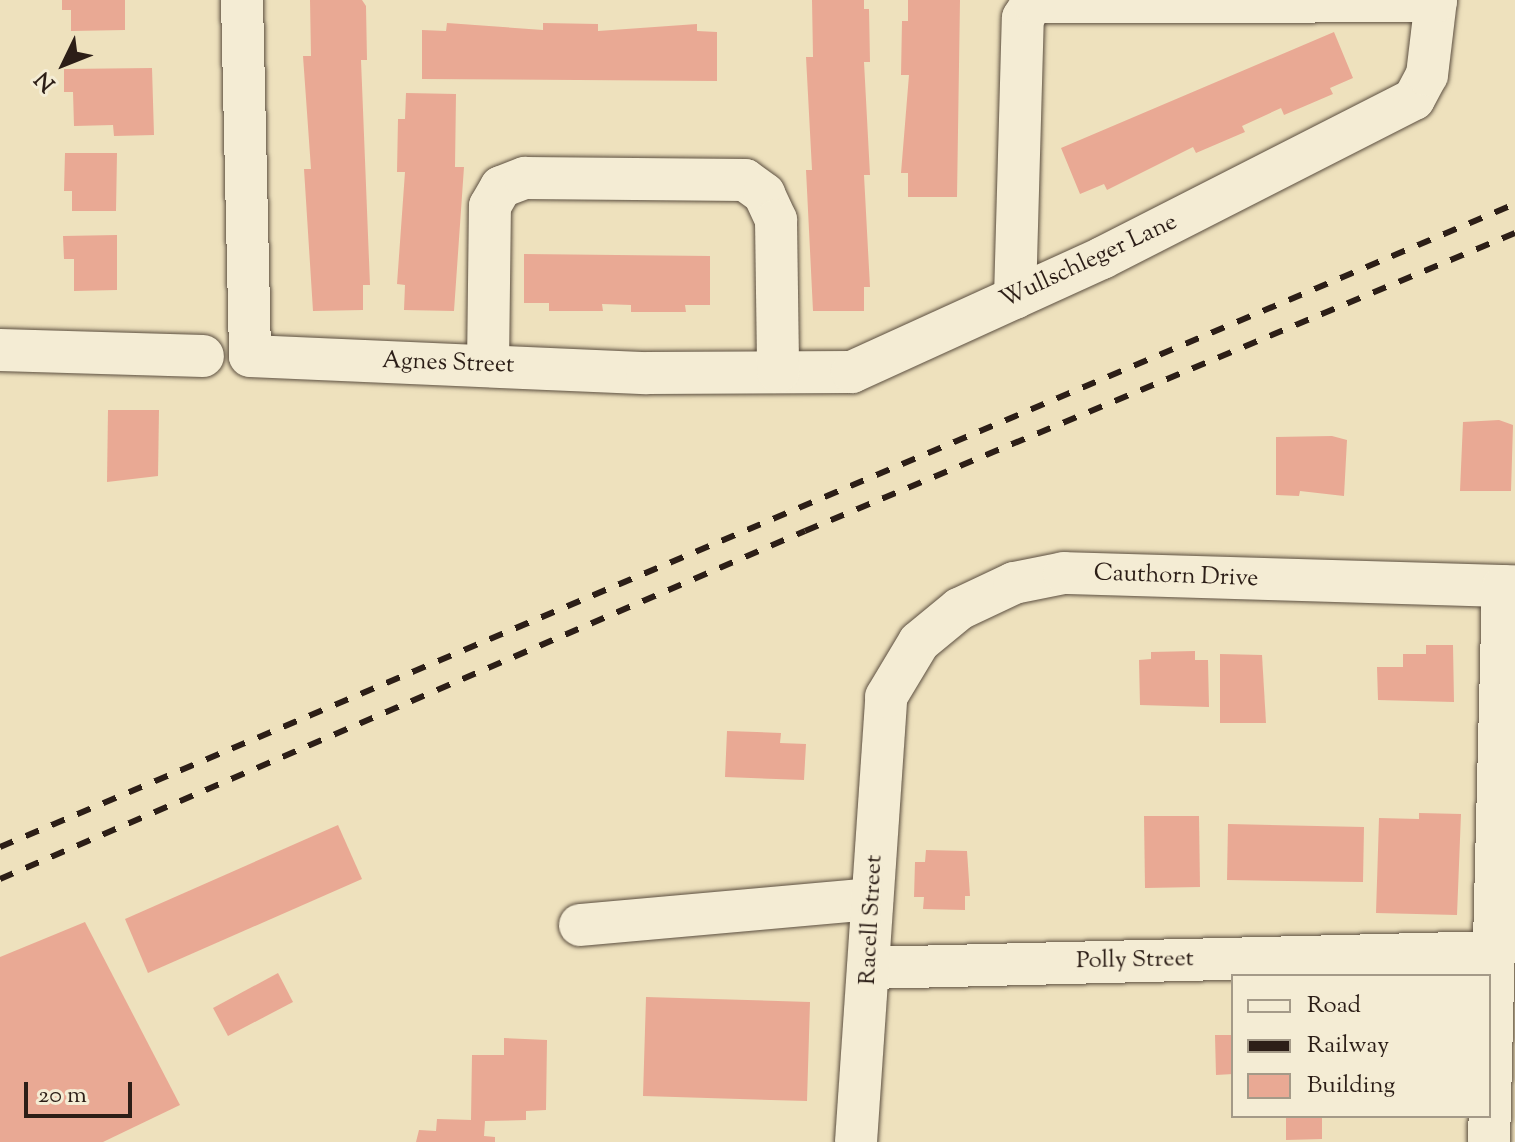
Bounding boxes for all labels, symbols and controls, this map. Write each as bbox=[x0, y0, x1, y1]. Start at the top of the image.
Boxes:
north arrow bbox=[24, 24, 104, 104]
text: N bbox=[29, 63, 64, 98]
street label: Wullschleger Lane bbox=[996, 208, 1182, 316]
street label: Agnes Street bbox=[381, 347, 515, 381]
street label: Cauthorn Drive bbox=[1093, 560, 1259, 594]
street label: Racell Street bbox=[854, 854, 890, 986]
street label: Polly Street bbox=[1076, 946, 1194, 976]
legend bbox=[1231, 974, 1491, 1118]
text: Road bbox=[1307, 989, 1361, 1023]
text: Railway bbox=[1307, 1029, 1389, 1063]
scale bar bbox=[28, 1066, 136, 1116]
text: Building bbox=[1307, 1069, 1395, 1103]
text: 20 m bbox=[38, 1079, 87, 1113]

